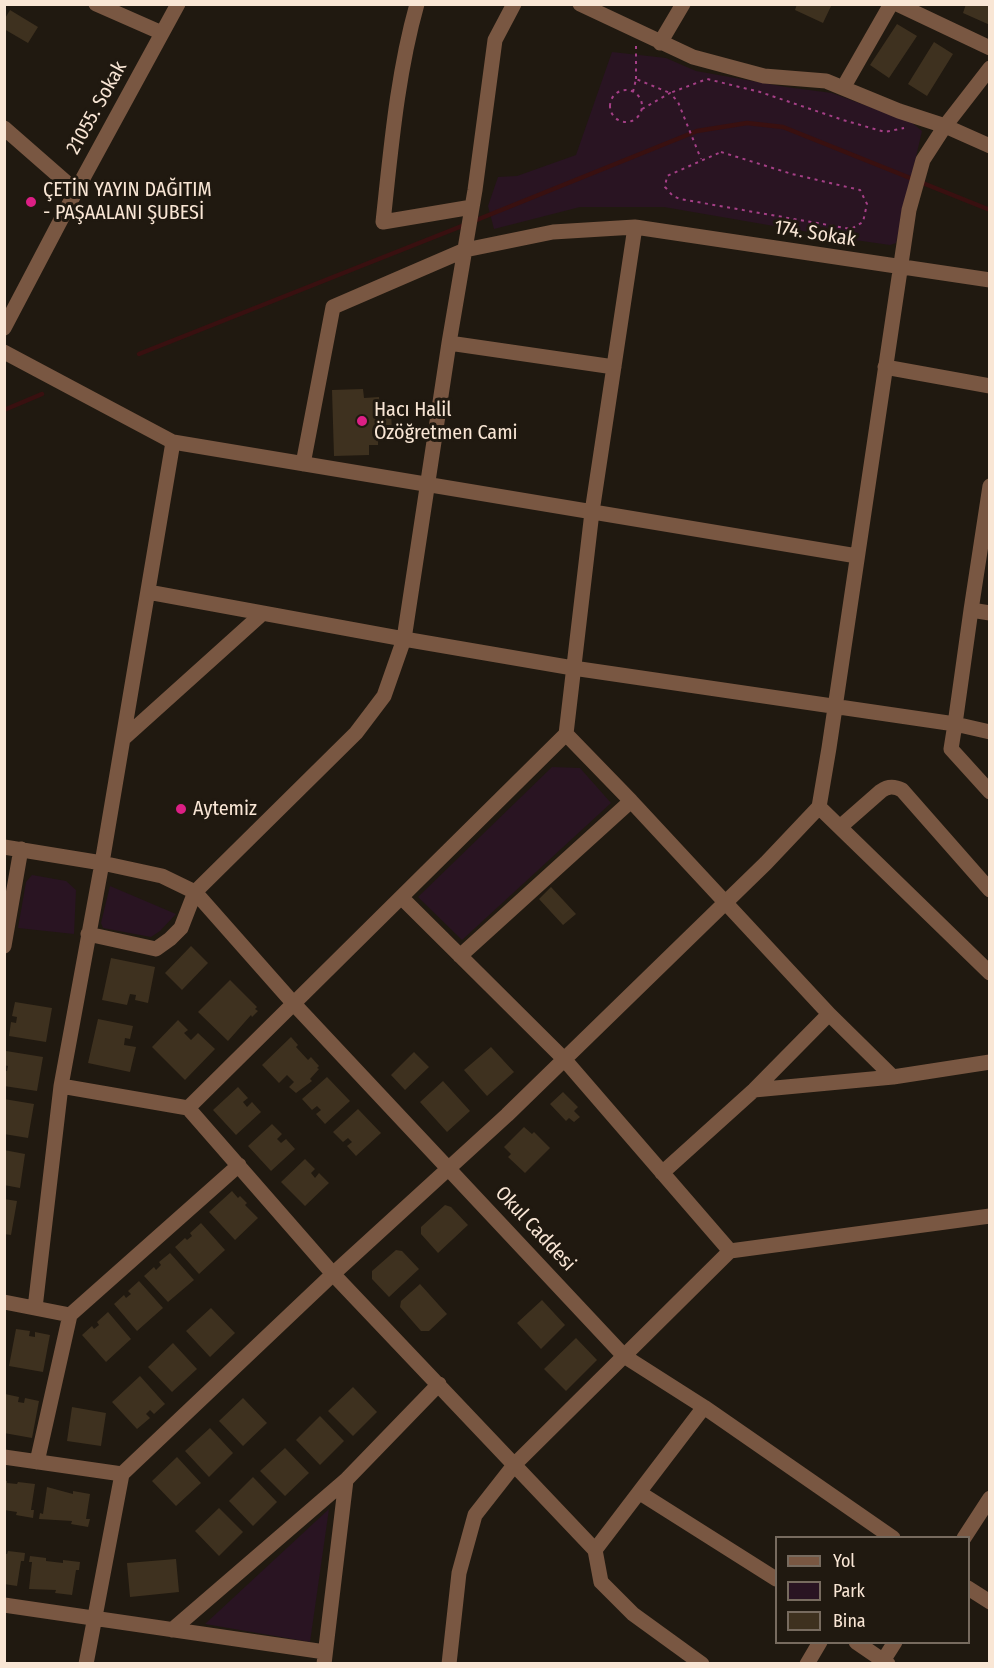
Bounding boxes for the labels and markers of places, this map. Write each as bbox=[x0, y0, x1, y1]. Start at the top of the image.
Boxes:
place label: ÇETİN YAYIN DAĞITIM - PAŞAALANI ŞUBESİ bbox=[43, 178, 212, 225]
marker: ÇETİN YAYIN DAĞITIM - PAŞAALANI ŞUBESİ bbox=[24, 195, 38, 209]
place label: Hacı Halil Özöğretmen Cami bbox=[374, 398, 518, 445]
marker: Hacı Halil Özöğretmen Cami bbox=[355, 414, 369, 428]
place label: Aytemiz bbox=[193, 797, 257, 821]
marker: Aytemiz bbox=[174, 802, 188, 816]

